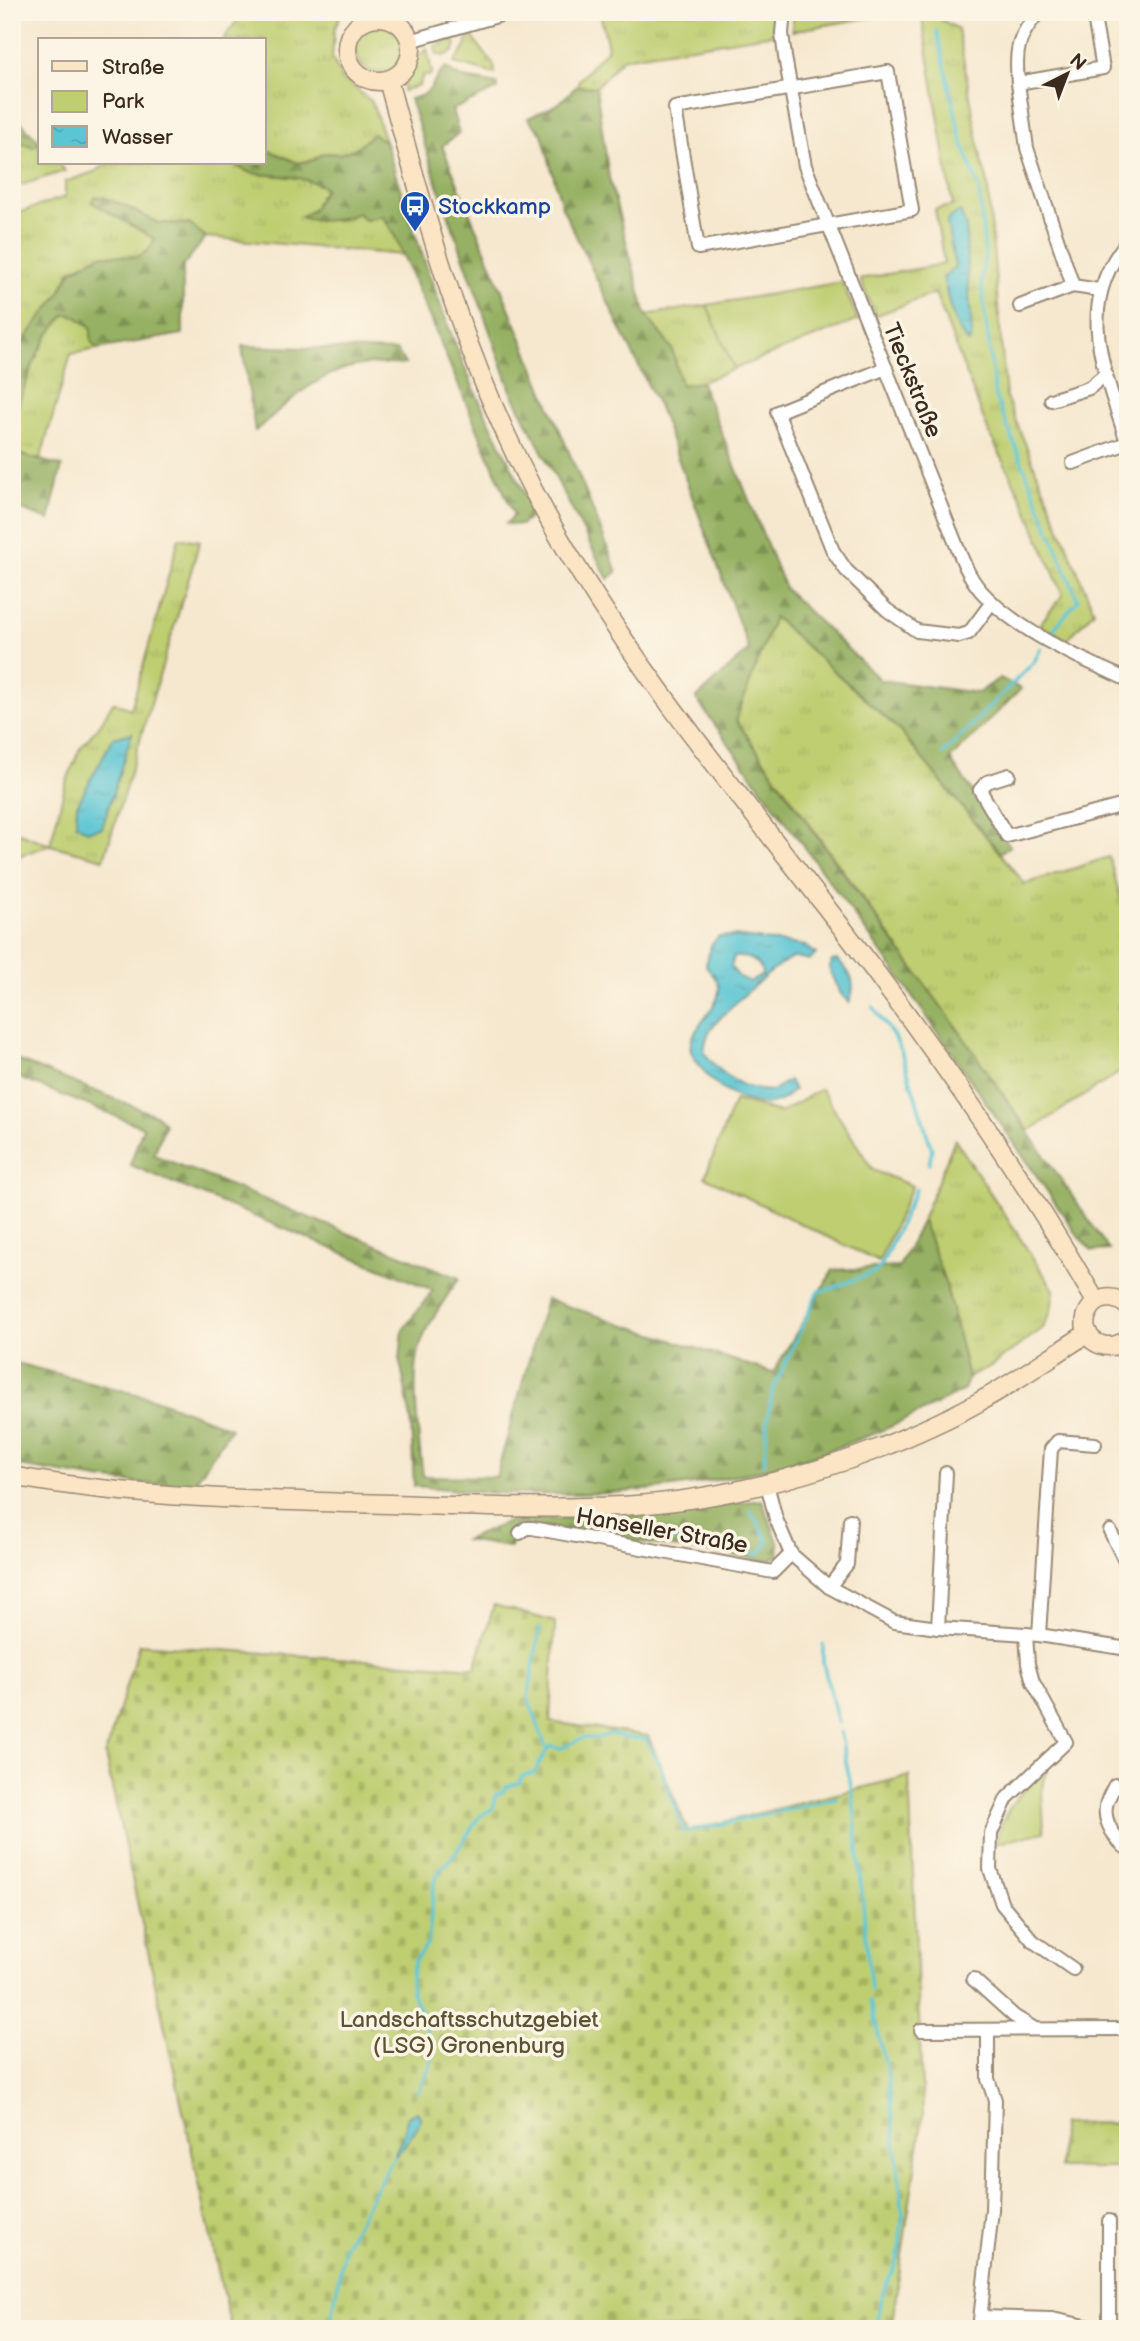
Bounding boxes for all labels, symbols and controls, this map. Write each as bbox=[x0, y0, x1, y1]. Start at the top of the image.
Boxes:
legend bbox=[38, 38, 266, 164]
north arrow bbox=[1032, 38, 1102, 108]
text: N bbox=[1064, 49, 1090, 76]
text: Straße bbox=[102, 55, 164, 80]
text: Park bbox=[102, 89, 145, 114]
text: Wasser bbox=[102, 125, 173, 150]
bus stop icon: Stockkamp bbox=[398, 189, 432, 233]
place label: Stockkamp bbox=[438, 193, 551, 221]
street label: Tieckstraße bbox=[876, 319, 948, 442]
street label: Hanseller Straße bbox=[574, 1502, 750, 1560]
park label: Landschaftsschutzgebiet (LSG) Gronenburg bbox=[339, 2006, 599, 2060]

